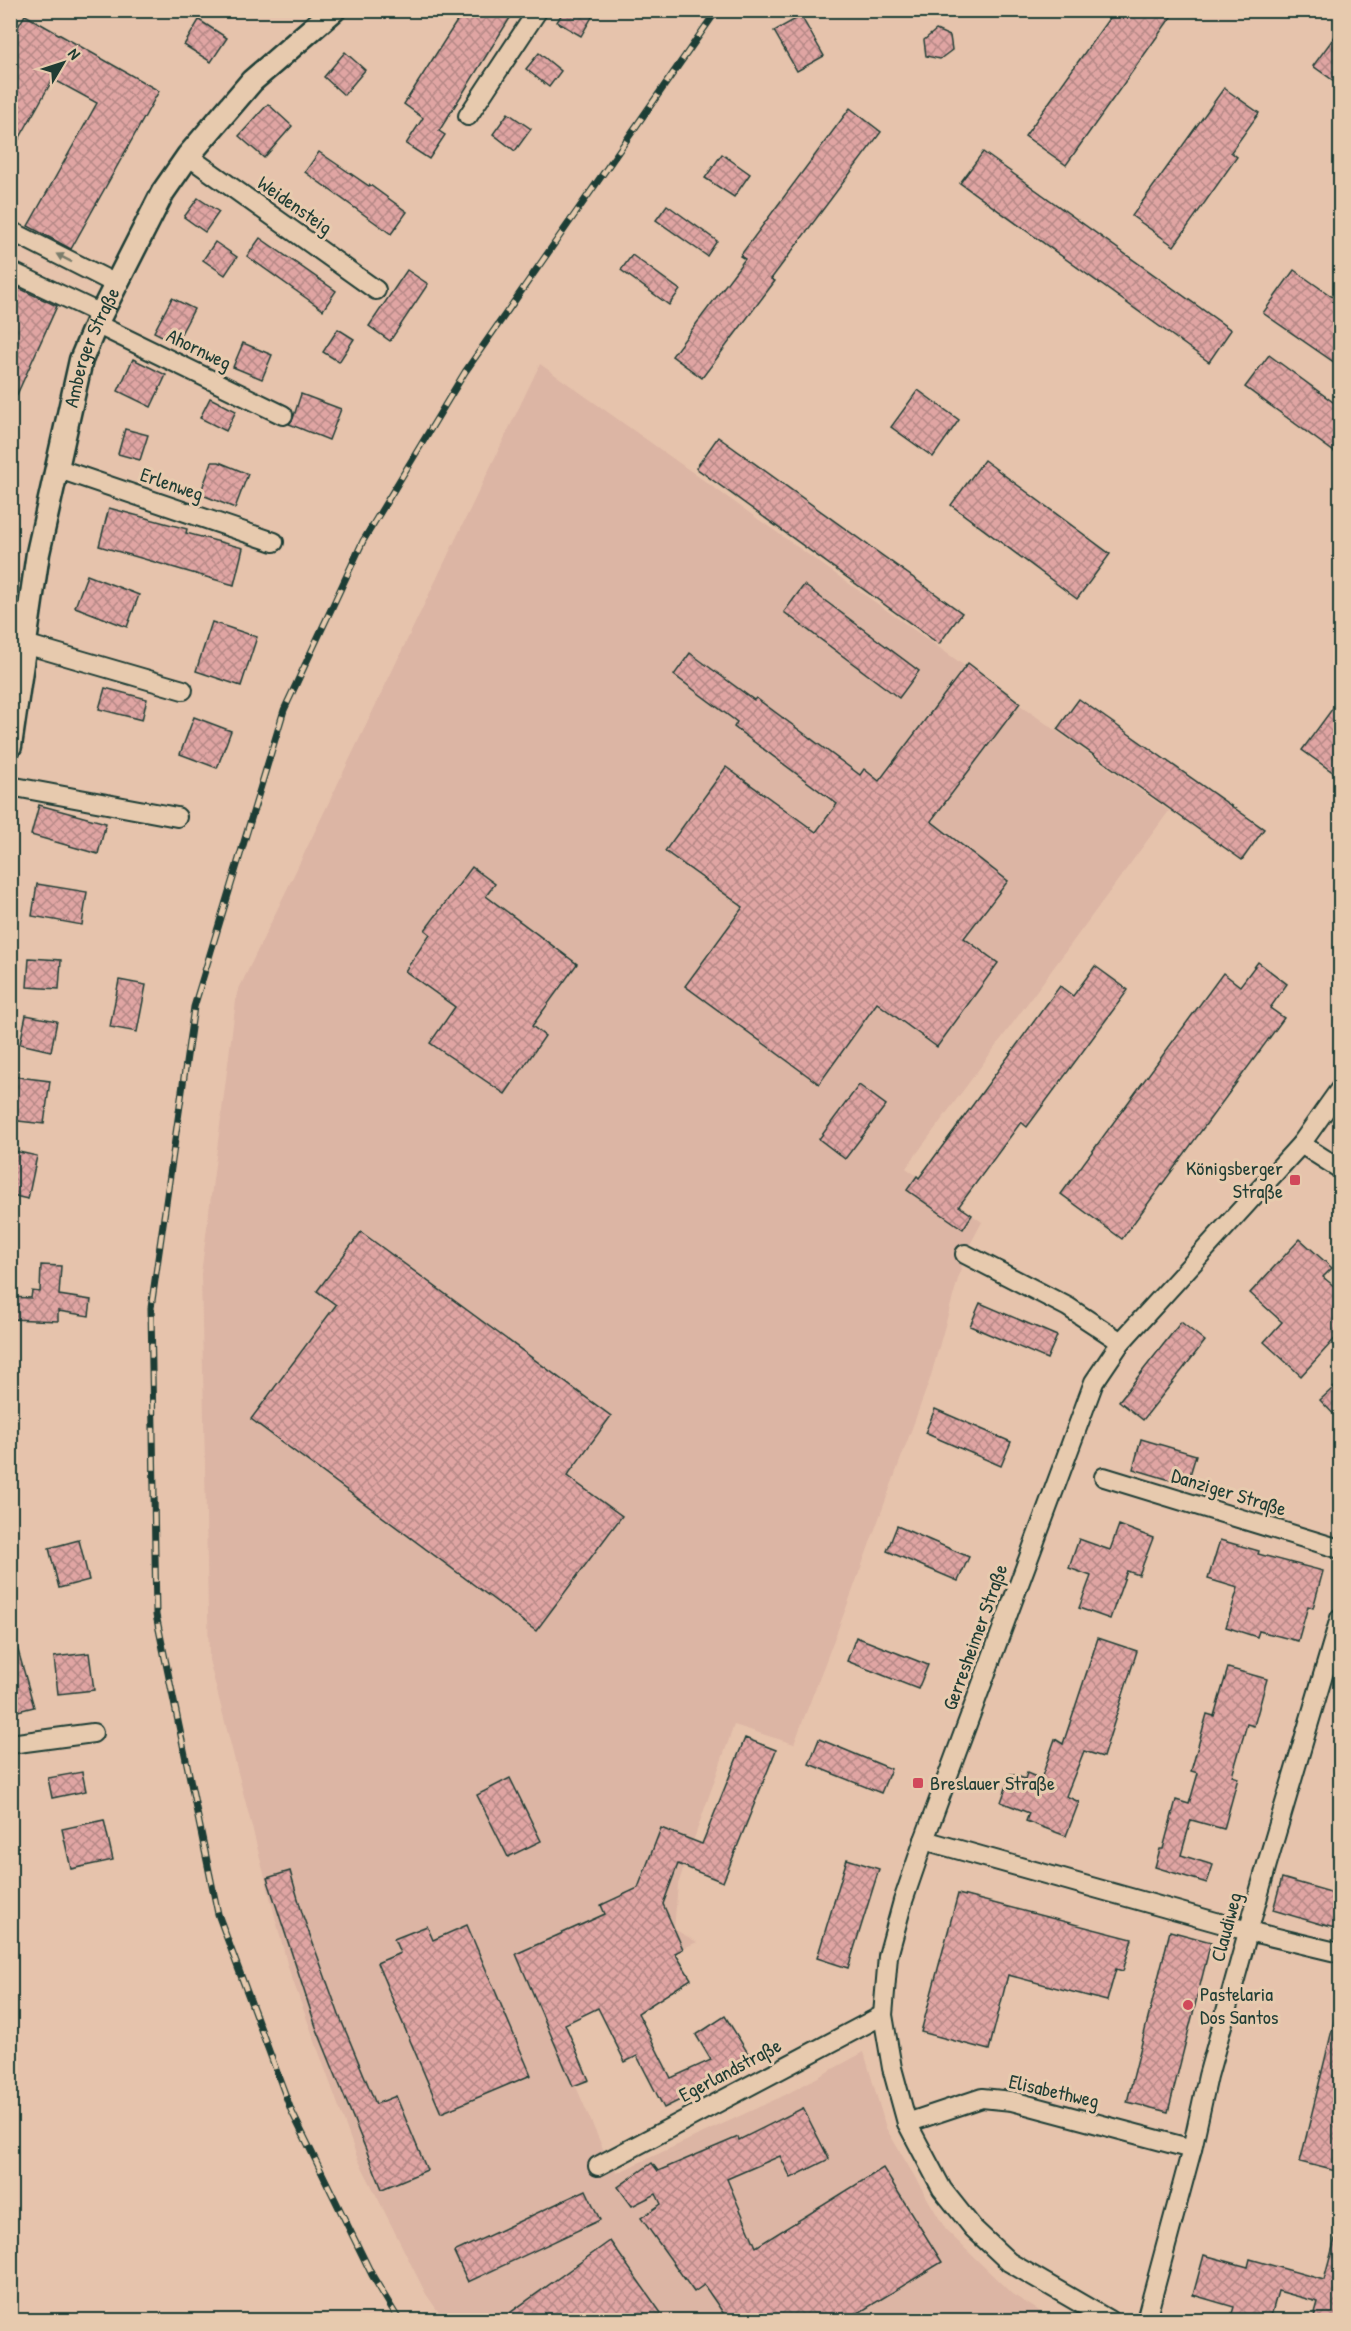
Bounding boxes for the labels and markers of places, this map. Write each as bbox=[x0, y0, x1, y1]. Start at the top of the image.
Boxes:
place label: Königsberger Straße bbox=[1186, 1154, 1283, 1204]
marker: Königsberger Straße bbox=[1288, 1173, 1302, 1187]
place label: Breslauer Straße bbox=[930, 1769, 1055, 1796]
marker: Breslauer Straße bbox=[911, 1776, 925, 1790]
place label: Pastelaria Dos Santos bbox=[1200, 1980, 1279, 2030]
marker: Pastelaria Dos Santos bbox=[1181, 1998, 1195, 2012]

